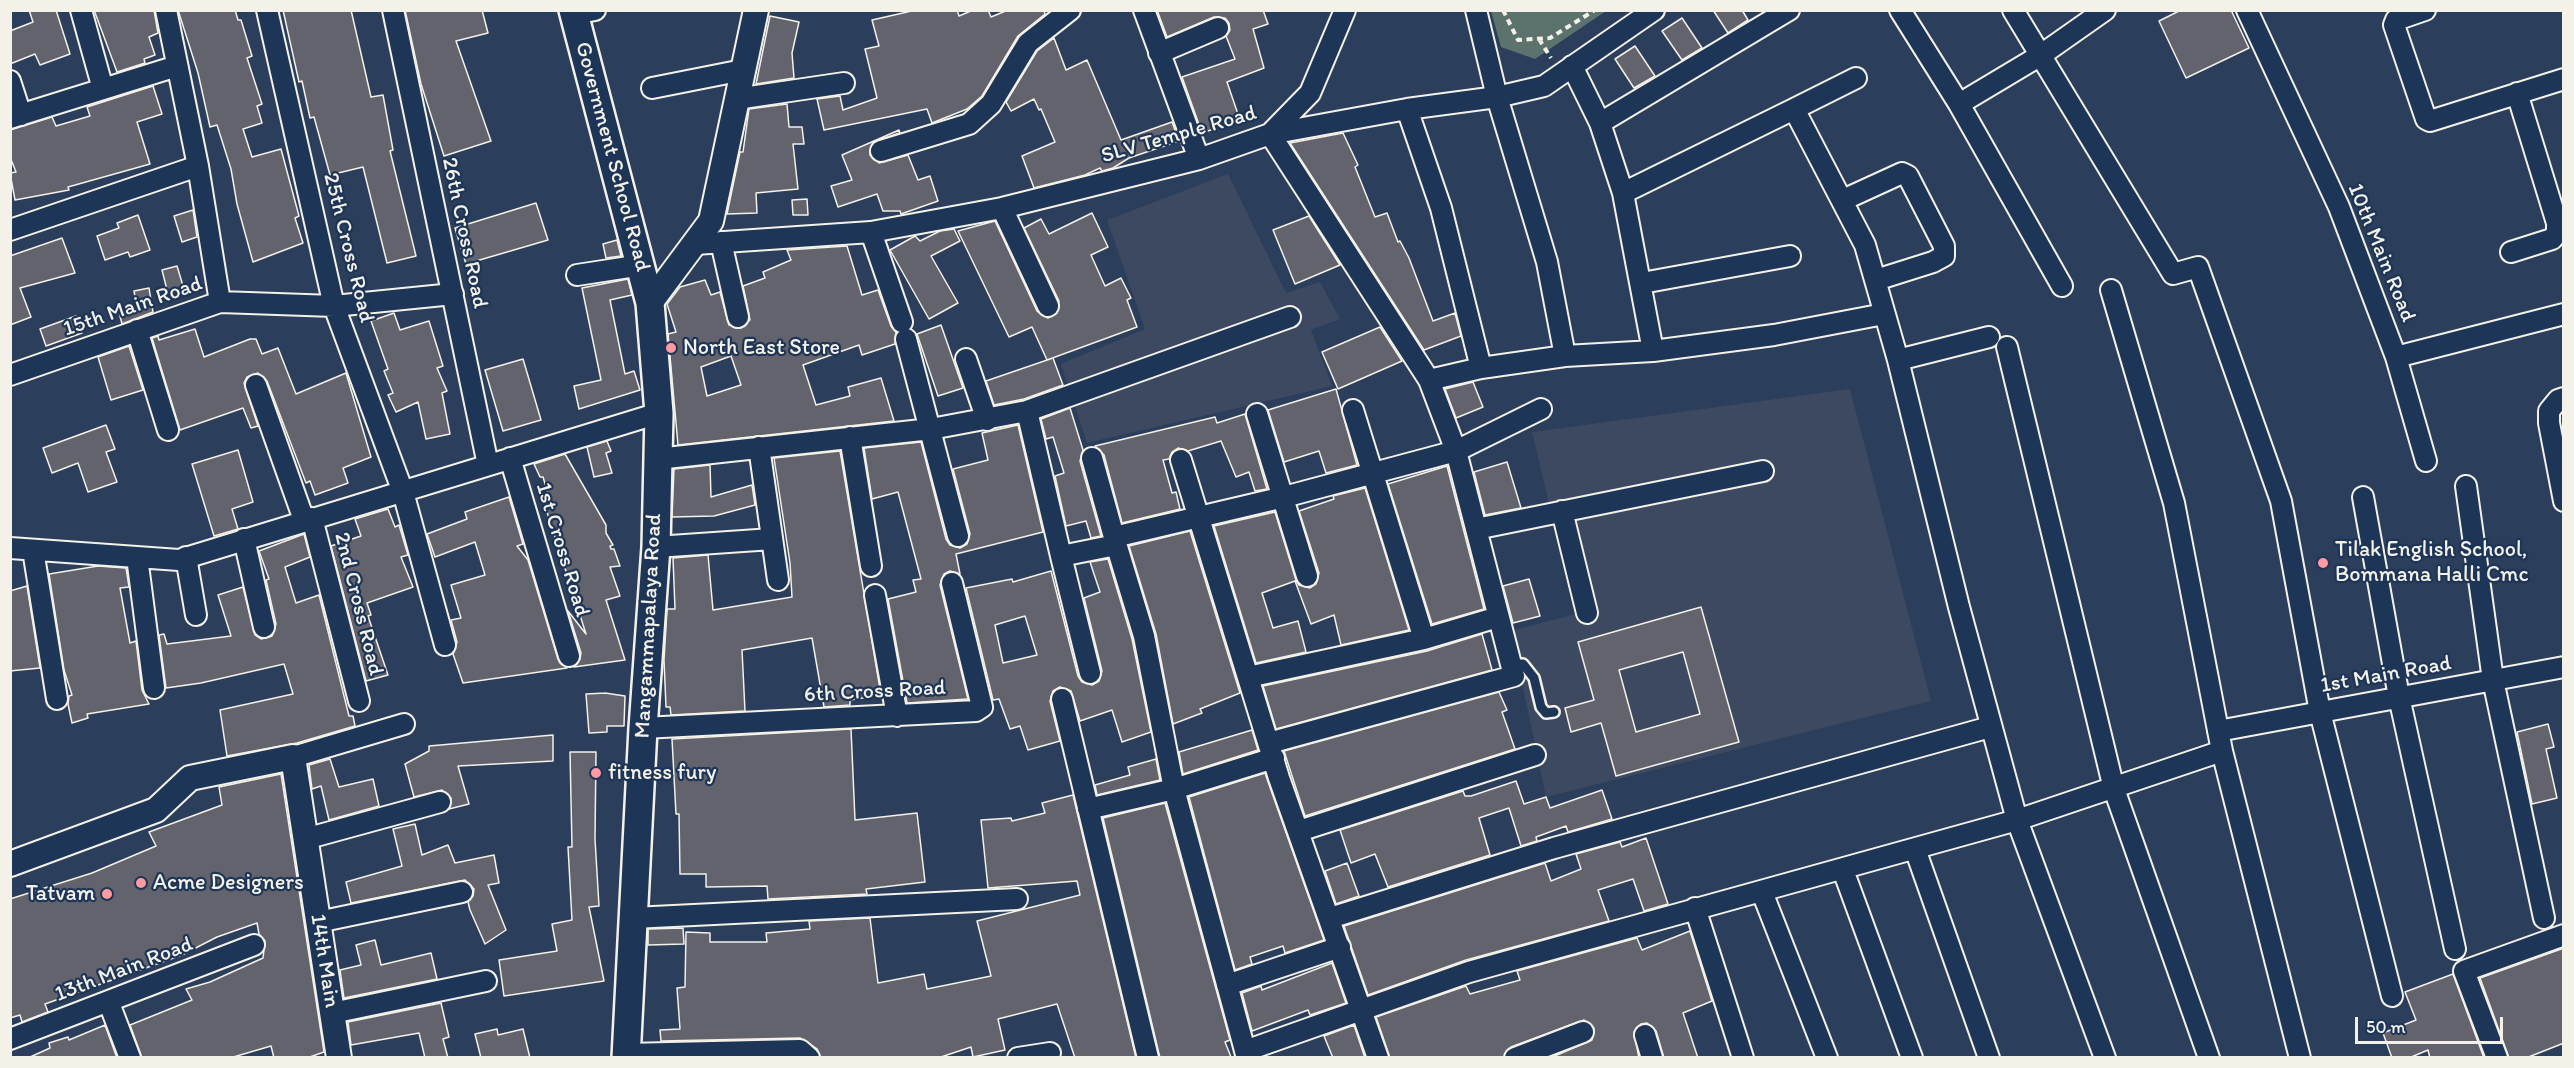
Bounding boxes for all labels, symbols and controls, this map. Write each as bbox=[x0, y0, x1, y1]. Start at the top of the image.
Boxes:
street label: Government School Road bbox=[569, 39, 655, 275]
street label: SLV Temple Road bbox=[1098, 100, 1260, 170]
street label: 26th Cross Road bbox=[435, 155, 493, 311]
street label: 25th Cross Road bbox=[317, 170, 379, 326]
street label: 10th Main Road bbox=[2341, 180, 2421, 326]
street label: 15th Main Road bbox=[60, 271, 206, 343]
place label: North East Store bbox=[683, 335, 840, 361]
marker: North East Store bbox=[664, 341, 678, 355]
street label: 1st Cross Road bbox=[529, 480, 595, 620]
street label: Mangammapalaya Road bbox=[630, 513, 668, 739]
street label: 2nd Cross Road bbox=[327, 530, 389, 678]
place label: Tilak English School, Bommana Halli Cmc bbox=[2335, 537, 2529, 588]
marker: Tilak English School, Bommana Halli Cmc bbox=[2316, 556, 2330, 570]
street label: 1st Main Road bbox=[2319, 651, 2453, 699]
street label: 6th Cross Road bbox=[803, 675, 947, 709]
place label: fitness fury bbox=[608, 760, 716, 786]
marker: fitness fury bbox=[589, 766, 603, 780]
place label: Acme Designers bbox=[153, 870, 304, 896]
marker: Acme Designers bbox=[134, 876, 148, 890]
place label: Tatvam bbox=[26, 881, 95, 907]
marker: Tatvam bbox=[100, 887, 114, 901]
street label: 14th Main bbox=[304, 912, 344, 1010]
street label: 13th Main Road bbox=[51, 932, 197, 1008]
scale bar bbox=[2358, 1005, 2506, 1043]
text: 50 m bbox=[2366, 1016, 2406, 1038]

